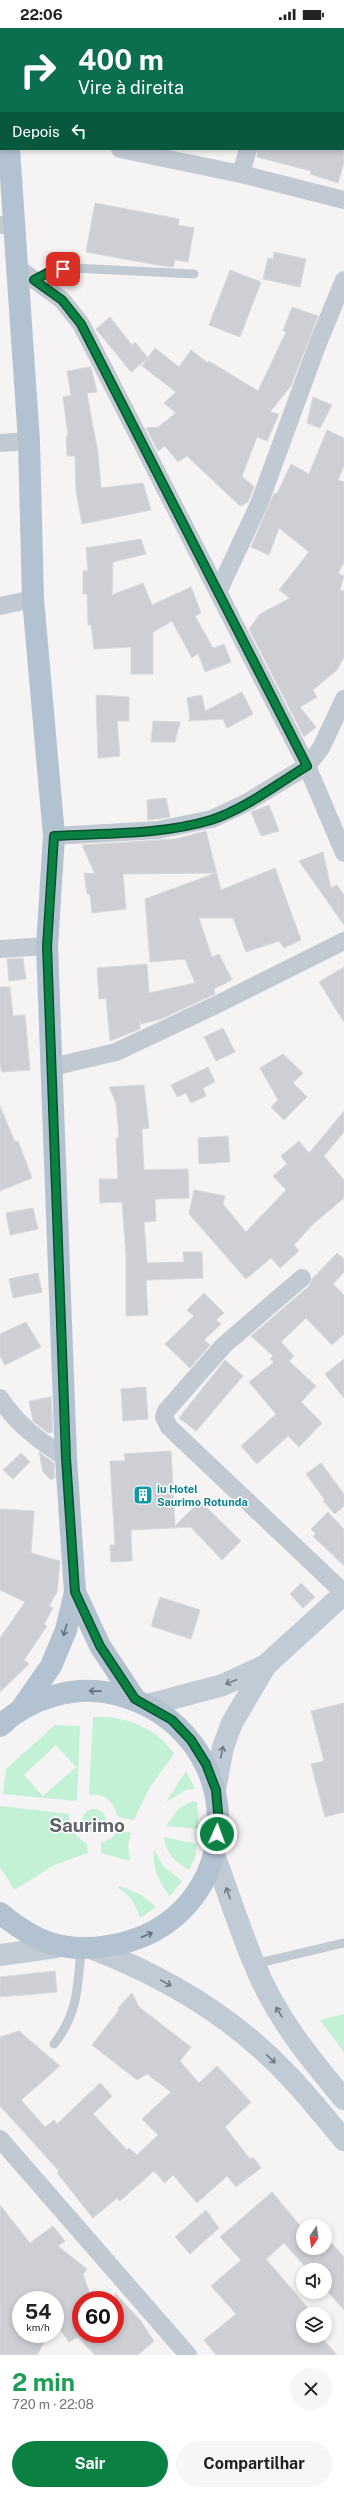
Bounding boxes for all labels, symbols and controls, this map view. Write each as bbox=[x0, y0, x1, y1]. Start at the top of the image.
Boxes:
text: 22:06 bbox=[20, 6, 63, 23]
text: 400 m bbox=[78, 43, 164, 76]
icon: right bbox=[12, 44, 64, 96]
text: Vire à direita bbox=[78, 77, 184, 98]
icon: left bbox=[68, 120, 90, 142]
text: Depois bbox=[12, 123, 60, 140]
pin bbox=[46, 252, 80, 286]
icon: arrive bbox=[52, 258, 74, 280]
place label: iu Hotel Saurimo Rotunda bbox=[157, 1483, 248, 1508]
building icon: iu Hotel Saurimo Rotunda bbox=[132, 1484, 154, 1506]
one-way arrow bbox=[61, 1623, 68, 1636]
one-way arrow bbox=[225, 1678, 237, 1686]
one-way arrow bbox=[89, 1688, 102, 1695]
one-way arrow bbox=[219, 1746, 227, 1759]
position arrow bbox=[196, 1813, 238, 1855]
district label: Saurimo bbox=[49, 1814, 125, 1836]
one-way arrow bbox=[224, 1887, 232, 1899]
one-way arrow bbox=[140, 1930, 152, 1938]
one-way arrow bbox=[160, 1979, 172, 1987]
one-way arrow bbox=[275, 2007, 283, 2018]
one-way arrow bbox=[265, 2054, 275, 2063]
north arrow bbox=[296, 2219, 332, 2255]
map controls bbox=[296, 2219, 332, 2343]
button: sound bbox=[296, 2263, 332, 2299]
speed limit sign: 60 bbox=[72, 2291, 124, 2343]
text: 54 bbox=[25, 2300, 51, 2324]
button: layers bbox=[296, 2307, 332, 2343]
text: km/h bbox=[26, 2321, 50, 2333]
text: 2 min bbox=[12, 2368, 75, 2396]
button: close bbox=[290, 2368, 332, 2410]
text: 720 m · 22:08 bbox=[12, 2397, 94, 2412]
button: Sair bbox=[12, 2441, 168, 2487]
button: Compartilhar bbox=[176, 2441, 332, 2487]

